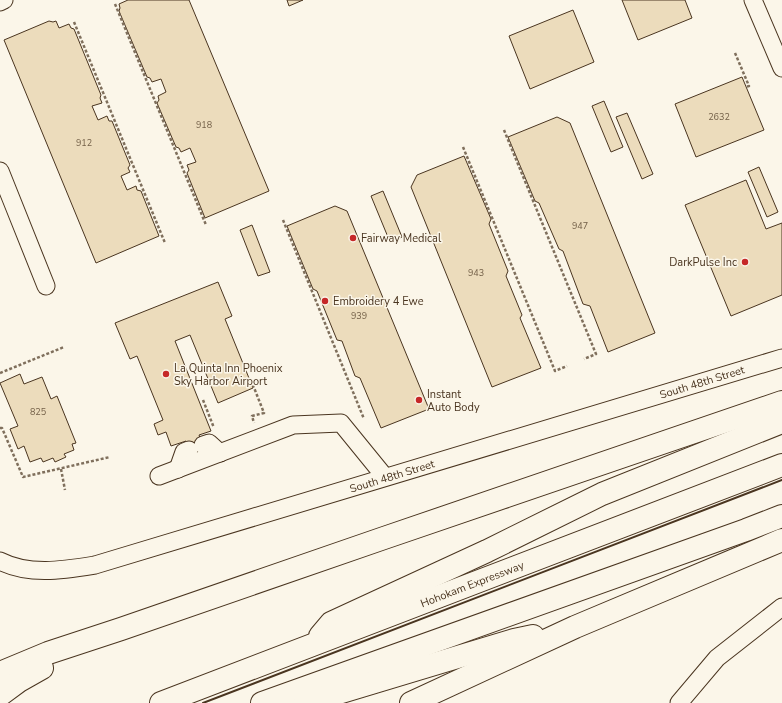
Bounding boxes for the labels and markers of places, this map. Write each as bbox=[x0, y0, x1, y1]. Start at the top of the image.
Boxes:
place label: Fairway Medical bbox=[361, 231, 442, 246]
marker: Fairway Medical bbox=[348, 233, 358, 243]
place label: DarkPulse Inc bbox=[669, 255, 737, 270]
marker: DarkPulse Inc bbox=[740, 257, 750, 267]
place label: Embroidery 4 Ewe bbox=[333, 294, 424, 309]
marker: Embroidery 4 Ewe bbox=[320, 296, 330, 306]
place label: La Quinta Inn Phoenix Sky Harbor Airport bbox=[174, 361, 283, 389]
marker: La Quinta Inn Phoenix Sky Harbor Airport bbox=[161, 369, 171, 379]
place label: Instant Auto Body bbox=[427, 387, 480, 415]
marker: Instant Auto Body bbox=[414, 395, 424, 405]

